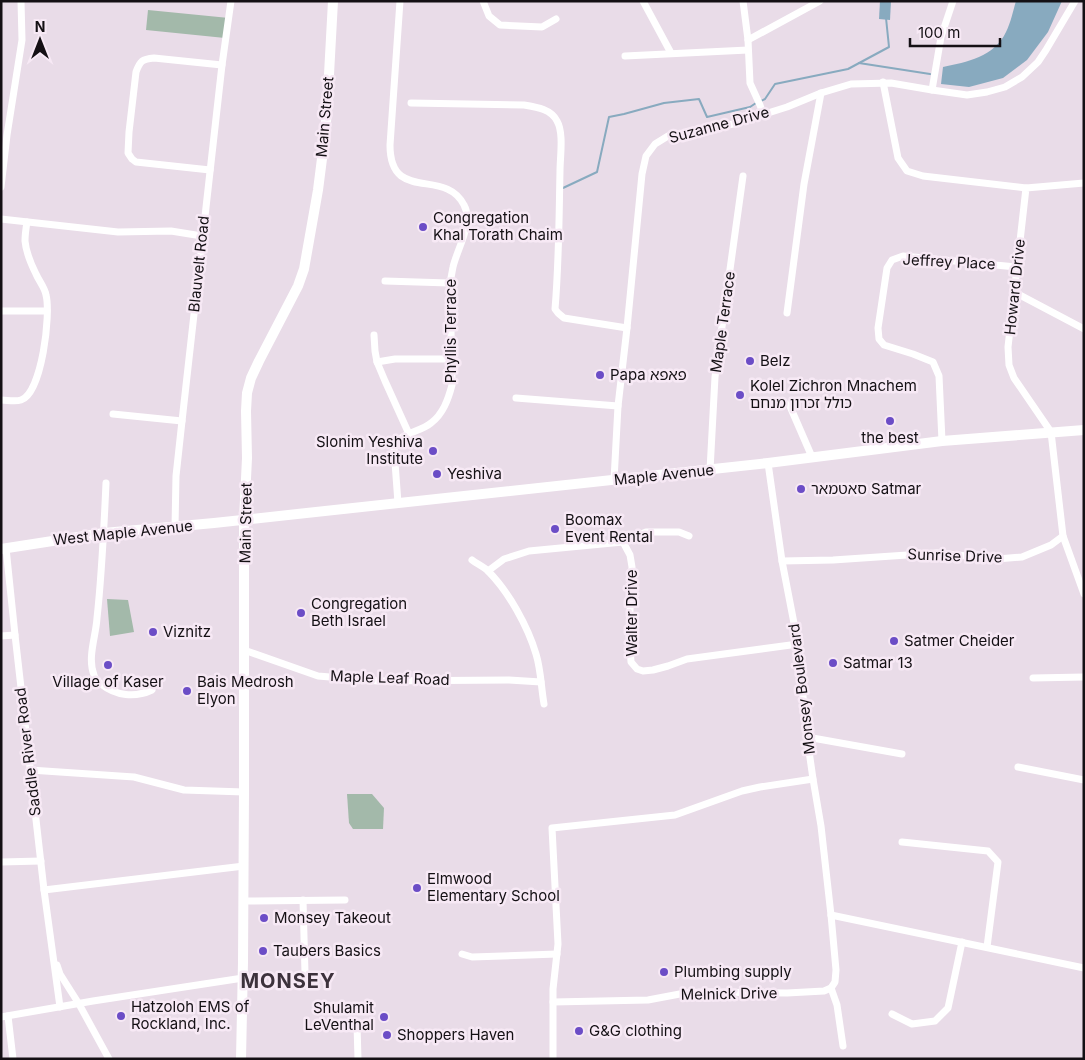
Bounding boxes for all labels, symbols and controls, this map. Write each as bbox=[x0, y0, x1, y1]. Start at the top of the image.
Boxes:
north arrow bbox=[15, 15, 65, 65]
scale bar bbox=[910, 15, 1000, 47]
text: N bbox=[35, 18, 45, 35]
text: 100 m bbox=[918, 23, 960, 42]
street label: Main Street bbox=[312, 76, 338, 158]
street label: Suzanne Drive bbox=[667, 102, 771, 147]
place label: Congregation Khal Torath Chaim bbox=[433, 208, 563, 244]
street label: Blauvelt Road bbox=[184, 215, 213, 313]
marker: Congregation Khal Torath Chaim bbox=[417, 221, 429, 233]
street label: Howard Drive bbox=[1000, 238, 1029, 336]
street label: Jeffrey Place bbox=[902, 250, 996, 273]
street label: Maple Terrace bbox=[706, 270, 739, 374]
street label: Phyllis Terrace bbox=[441, 279, 460, 383]
place label: Belz bbox=[760, 351, 790, 370]
marker: Belz bbox=[744, 355, 756, 367]
place label: Papa פאפא bbox=[610, 365, 687, 384]
marker: Papa פאפא bbox=[594, 369, 606, 381]
place label: Kolel Zichron Mnachem כולל זכרון מנחם bbox=[750, 376, 917, 412]
marker: Kolel Zichron Mnachem כולל זכרון מנחם bbox=[734, 389, 746, 401]
marker: the best bbox=[884, 415, 896, 427]
place label: the best bbox=[861, 428, 919, 447]
place label: Slonim Yeshiva Institute bbox=[316, 432, 423, 468]
marker: Slonim Yeshiva Institute bbox=[427, 445, 439, 457]
street label: Maple Avenue bbox=[613, 460, 715, 489]
place label: Yeshiva bbox=[447, 464, 502, 483]
marker: Yeshiva bbox=[431, 468, 443, 480]
place label: סאטמאר Satmar bbox=[811, 479, 922, 498]
street label: Main Street bbox=[235, 482, 256, 564]
marker: סאטמאר Satmar bbox=[795, 483, 807, 495]
place label: Boomax Event Rental bbox=[565, 510, 653, 546]
street label: West Maple Avenue bbox=[52, 516, 194, 549]
marker: Boomax Event Rental bbox=[549, 523, 561, 535]
street label: Sunrise Drive bbox=[907, 544, 1003, 567]
street label: Walter Drive bbox=[622, 570, 641, 656]
place label: Congregation Beth Israel bbox=[311, 594, 407, 630]
marker: Congregation Beth Israel bbox=[295, 607, 307, 619]
place label: Viznitz bbox=[163, 622, 211, 641]
street label: Monsey Boulevard bbox=[784, 623, 819, 756]
marker: Viznitz bbox=[147, 626, 159, 638]
place label: Satmer Cheider bbox=[904, 631, 1015, 650]
marker: Satmer Cheider bbox=[888, 635, 900, 647]
place label: Satmar 13 bbox=[843, 653, 913, 672]
marker: Satmar 13 bbox=[827, 657, 839, 669]
marker: Village of Kaser bbox=[102, 659, 114, 671]
street label: Maple Leaf Road bbox=[330, 666, 450, 689]
place label: Village of Kaser bbox=[52, 672, 164, 691]
place label: Bais Medrosh Elyon bbox=[197, 672, 294, 708]
marker: Bais Medrosh Elyon bbox=[181, 685, 193, 697]
street label: Saddle River Road bbox=[10, 687, 45, 817]
place label: Elmwood Elementary School bbox=[427, 869, 560, 905]
marker: Elmwood Elementary School bbox=[411, 882, 423, 894]
place label: Monsey Takeout bbox=[274, 908, 391, 927]
marker: Monsey Takeout bbox=[258, 912, 270, 924]
place label: Taubers Basics bbox=[273, 941, 381, 960]
marker: Taubers Basics bbox=[257, 945, 269, 957]
place label: Plumbing supply bbox=[674, 962, 792, 981]
marker: Plumbing supply bbox=[658, 966, 670, 978]
district label: MONSEY bbox=[240, 969, 336, 993]
street label: Melnick Drive bbox=[680, 983, 777, 1004]
place label: Hatzoloh EMS of Rockland, Inc. bbox=[131, 997, 250, 1033]
place label: Shulamit LeVenthal bbox=[305, 998, 374, 1034]
marker: Hatzoloh EMS of Rockland, Inc. bbox=[115, 1010, 127, 1022]
marker: Shulamit LeVenthal bbox=[378, 1011, 390, 1023]
place label: G&G clothing bbox=[589, 1021, 682, 1040]
place label: Shoppers Haven bbox=[397, 1025, 514, 1044]
marker: G&G clothing bbox=[573, 1025, 585, 1037]
marker: Shoppers Haven bbox=[381, 1029, 393, 1041]

